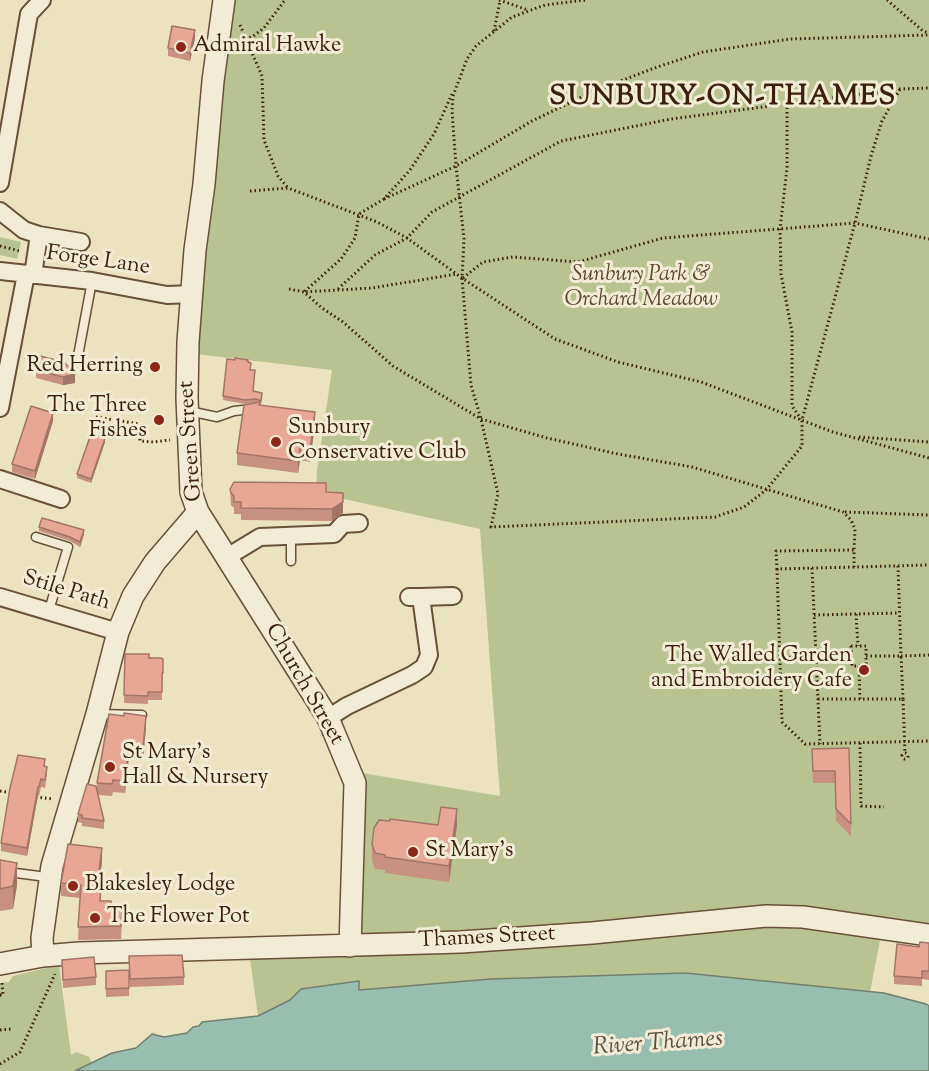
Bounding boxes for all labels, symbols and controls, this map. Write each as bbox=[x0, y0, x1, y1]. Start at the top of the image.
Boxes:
place label: Admiral Hawke bbox=[193, 34, 341, 60]
marker: Admiral Hawke bbox=[174, 40, 188, 54]
district label: SUNBURY-ON-THAMES bbox=[549, 82, 897, 116]
street label: Forge Lane bbox=[45, 242, 151, 282]
park label: Sunbury Park & Orchard Meadow bbox=[564, 263, 718, 314]
place label: Red Herring bbox=[27, 354, 143, 380]
marker: Red Herring bbox=[148, 360, 162, 374]
street label: Green Street bbox=[175, 380, 209, 502]
place label: The Three Fishes bbox=[47, 394, 147, 446]
marker: The Three Fishes bbox=[152, 413, 166, 427]
place label: Sunbury Conservative Club bbox=[288, 416, 466, 468]
marker: Sunbury Conservative Club bbox=[269, 435, 283, 449]
street label: Stile Path bbox=[19, 566, 113, 618]
street label: Church Street bbox=[258, 620, 348, 750]
place label: The Walled Garden and Embroidery Cafe bbox=[651, 644, 852, 696]
marker: The Walled Garden and Embroidery Cafe bbox=[857, 663, 871, 677]
place label: St Mary's Hall & Nursery bbox=[122, 741, 268, 792]
marker: St Mary's Hall & Nursery bbox=[103, 760, 117, 774]
place label: St Mary's bbox=[425, 839, 513, 865]
marker: St Mary's bbox=[406, 845, 420, 859]
place label: Blakesley Lodge bbox=[85, 873, 235, 899]
marker: Blakesley Lodge bbox=[66, 879, 80, 893]
place label: The Flower Pot bbox=[107, 905, 250, 931]
marker: The Flower Pot bbox=[88, 911, 102, 925]
street label: Thames Street bbox=[418, 922, 556, 956]
water label: River Thames bbox=[592, 1026, 724, 1064]

